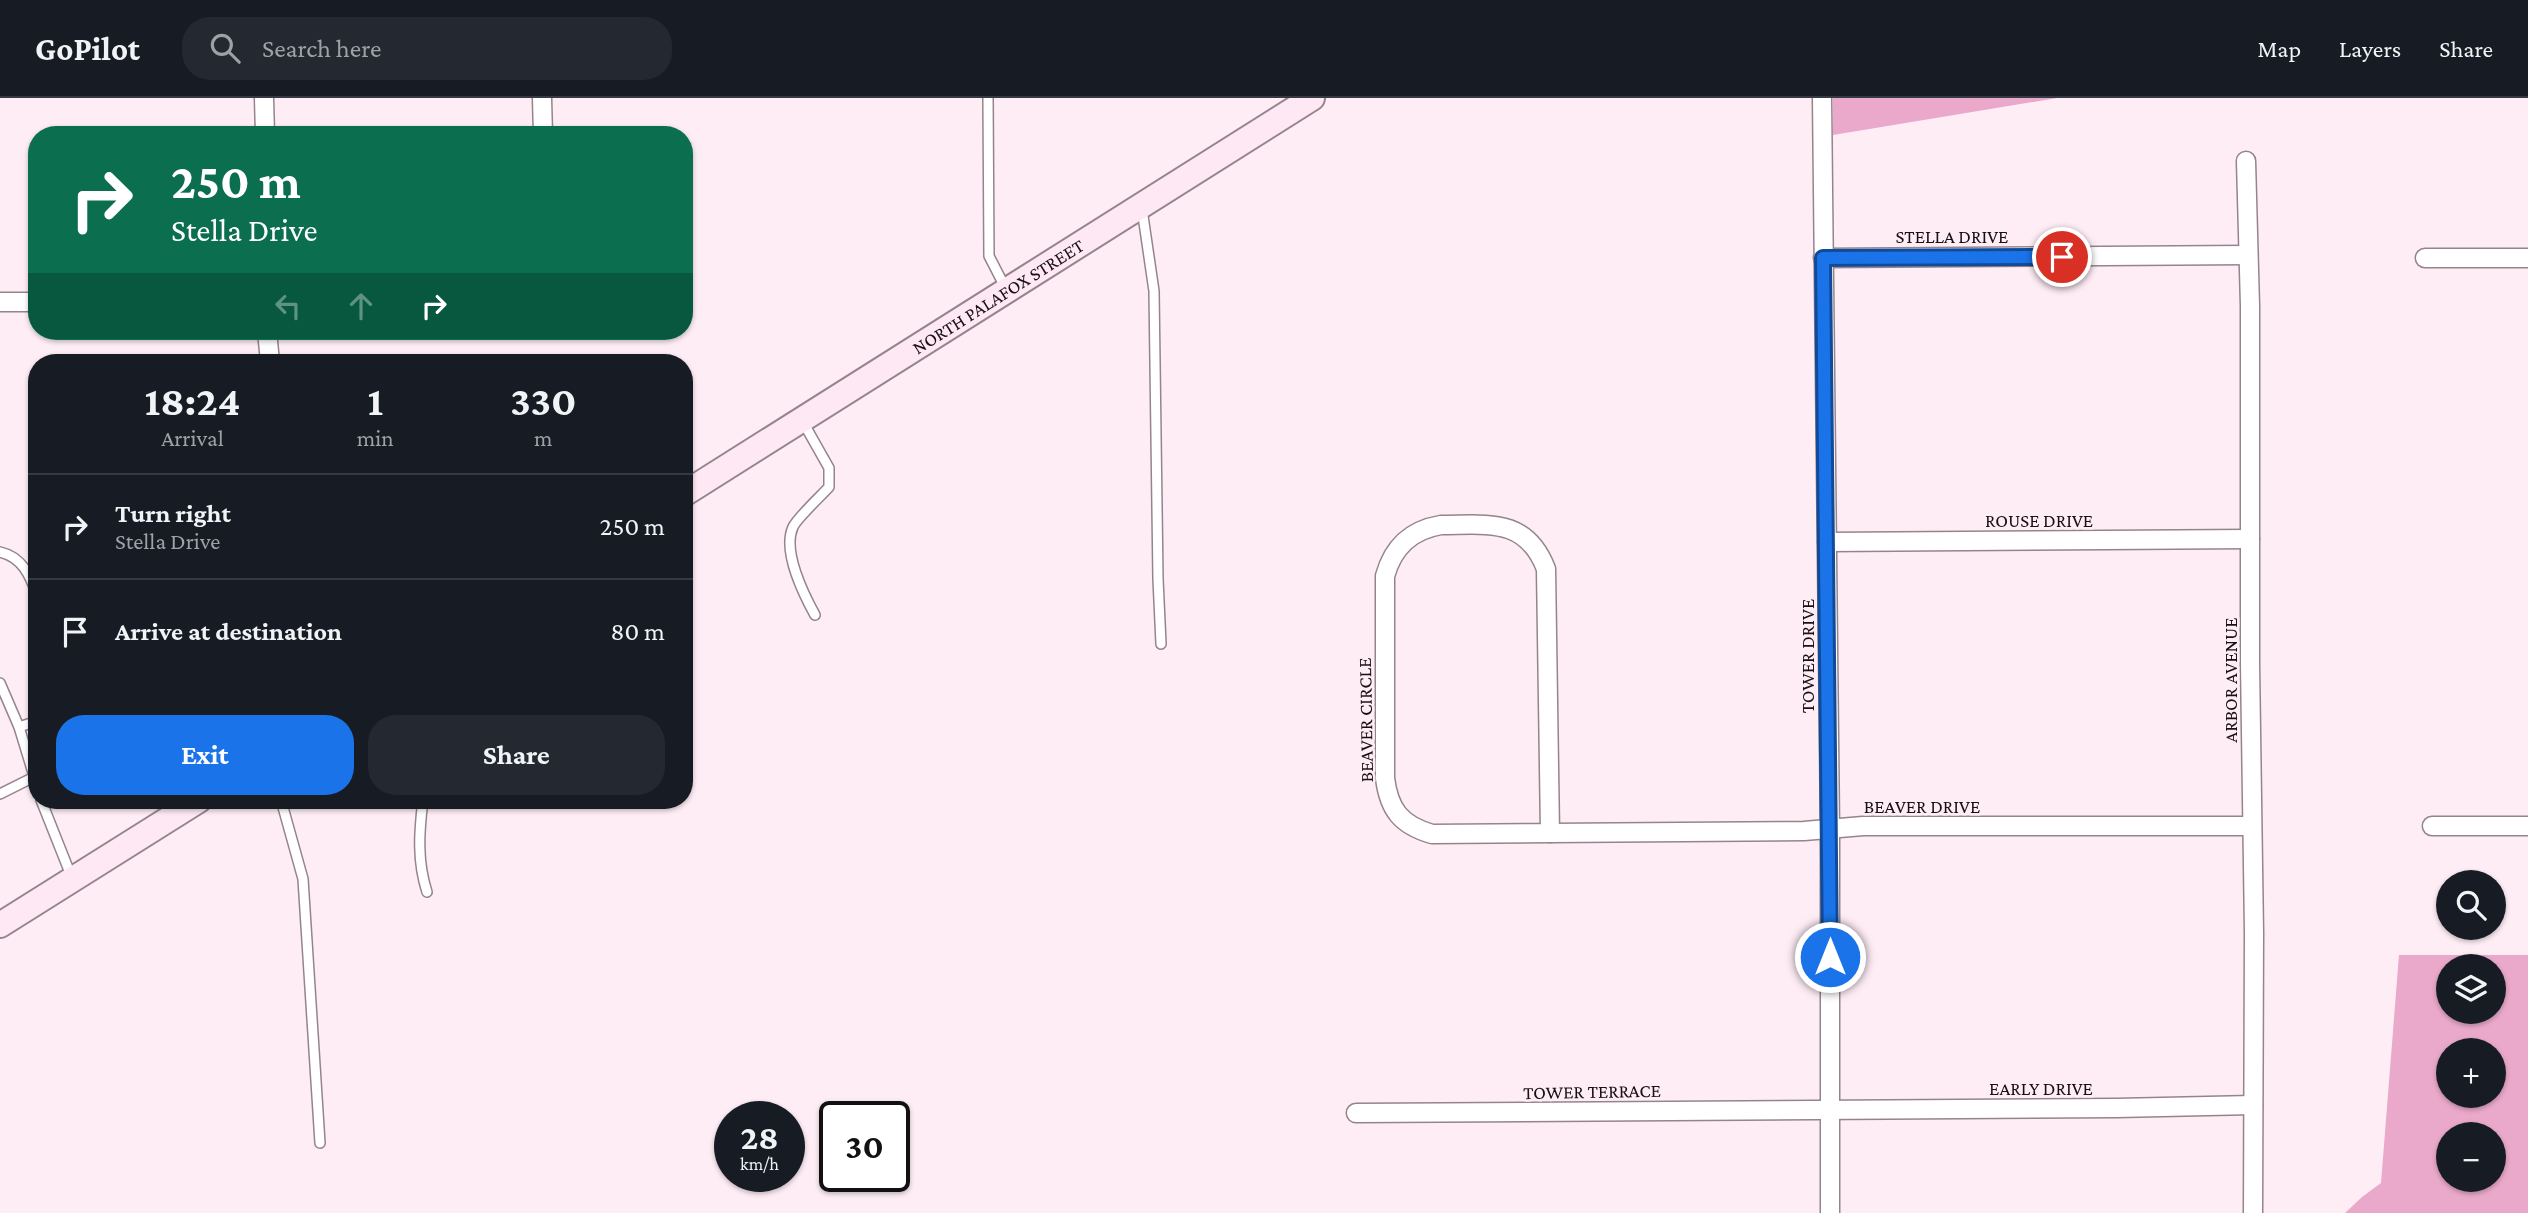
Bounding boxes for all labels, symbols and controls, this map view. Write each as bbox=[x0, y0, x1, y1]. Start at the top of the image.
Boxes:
search box bbox=[182, 17, 672, 80]
icon: search bbox=[206, 29, 244, 67]
text: GoPilot bbox=[35, 30, 140, 67]
text: Search here bbox=[262, 34, 381, 63]
text: Map bbox=[2257, 35, 2301, 62]
text: Layers bbox=[2339, 35, 2401, 62]
text: Share bbox=[2439, 35, 2493, 62]
icon: right bbox=[56, 154, 147, 245]
text: 250 m bbox=[171, 154, 301, 209]
text: Stella Drive bbox=[171, 212, 318, 248]
street label: STELLA DRIVE bbox=[1896, 226, 2008, 247]
pin bbox=[2032, 227, 2092, 287]
street label: NORTH PALAFOX STREET bbox=[909, 234, 1088, 358]
icon: arrive bbox=[2043, 238, 2081, 276]
icon: left bbox=[269, 287, 307, 325]
icon: ahead bbox=[342, 287, 380, 325]
icon: right bbox=[415, 287, 453, 325]
text: 18:24 bbox=[144, 377, 240, 424]
text: 1 bbox=[367, 377, 383, 424]
text: 330 bbox=[510, 377, 577, 424]
text: Arrival bbox=[161, 425, 224, 451]
text: min bbox=[357, 425, 394, 451]
text: m bbox=[534, 425, 553, 451]
text: Turn right bbox=[115, 499, 231, 528]
icon: right bbox=[56, 508, 94, 546]
street label: ROUSE DRIVE bbox=[1985, 510, 2093, 531]
text: 250 m bbox=[600, 512, 665, 541]
text: Stella Drive bbox=[115, 528, 220, 554]
street label: TOWER DRIVE bbox=[1797, 599, 1818, 713]
icon: arrive bbox=[56, 613, 94, 651]
text: Arrive at destination bbox=[115, 617, 342, 646]
text: 80 m bbox=[611, 617, 665, 646]
street label: ARBOR AVENUE bbox=[2220, 617, 2241, 743]
street label: BEAVER CIRCLE bbox=[1354, 657, 1377, 783]
button: Exit bbox=[56, 715, 354, 795]
button: Share bbox=[368, 715, 665, 795]
street label: BEAVER DRIVE bbox=[1864, 796, 1980, 817]
map controls bbox=[2436, 870, 2506, 1192]
button: search bbox=[2436, 870, 2506, 940]
position arrow bbox=[1793, 920, 1867, 994]
button: layers bbox=[2436, 954, 2506, 1024]
button: + bbox=[2436, 1038, 2506, 1108]
street label: EARLY DRIVE bbox=[1989, 1078, 2093, 1099]
street label: TOWER TERRACE bbox=[1523, 1080, 1661, 1103]
speed limit sign: 30 bbox=[819, 1101, 910, 1192]
text: 28 bbox=[740, 1118, 779, 1157]
button: − bbox=[2436, 1122, 2506, 1192]
text: km/h bbox=[740, 1154, 779, 1174]

